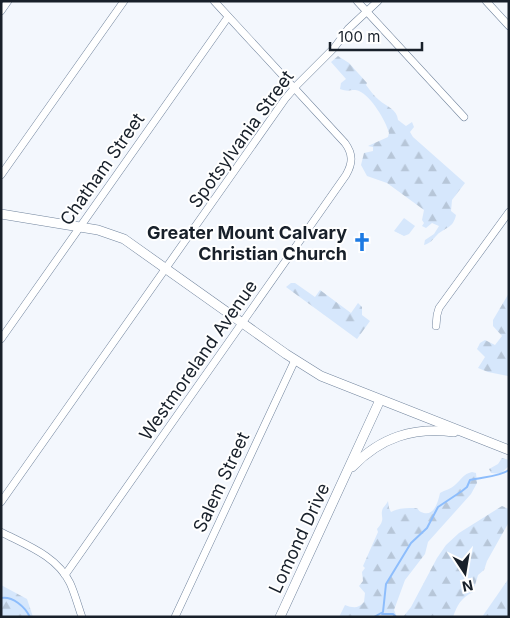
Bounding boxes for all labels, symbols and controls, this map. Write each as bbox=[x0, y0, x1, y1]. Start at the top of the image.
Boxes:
scale bar bbox=[330, 20, 422, 52]
text: 100 m bbox=[338, 27, 380, 46]
street label: Spotsylvania Street bbox=[184, 66, 298, 212]
street label: Chatham Street bbox=[55, 109, 149, 229]
place label: Greater Mount Calvary Christian Church bbox=[147, 222, 347, 264]
church icon: Greater Mount Calvary Christian Church bbox=[351, 231, 373, 253]
street label: Westmoreland Avenue bbox=[135, 276, 261, 444]
street label: Salem Street bbox=[189, 428, 253, 535]
street label: Lomond Drive bbox=[264, 480, 334, 596]
north arrow bbox=[440, 548, 490, 598]
text: N bbox=[461, 577, 475, 596]

